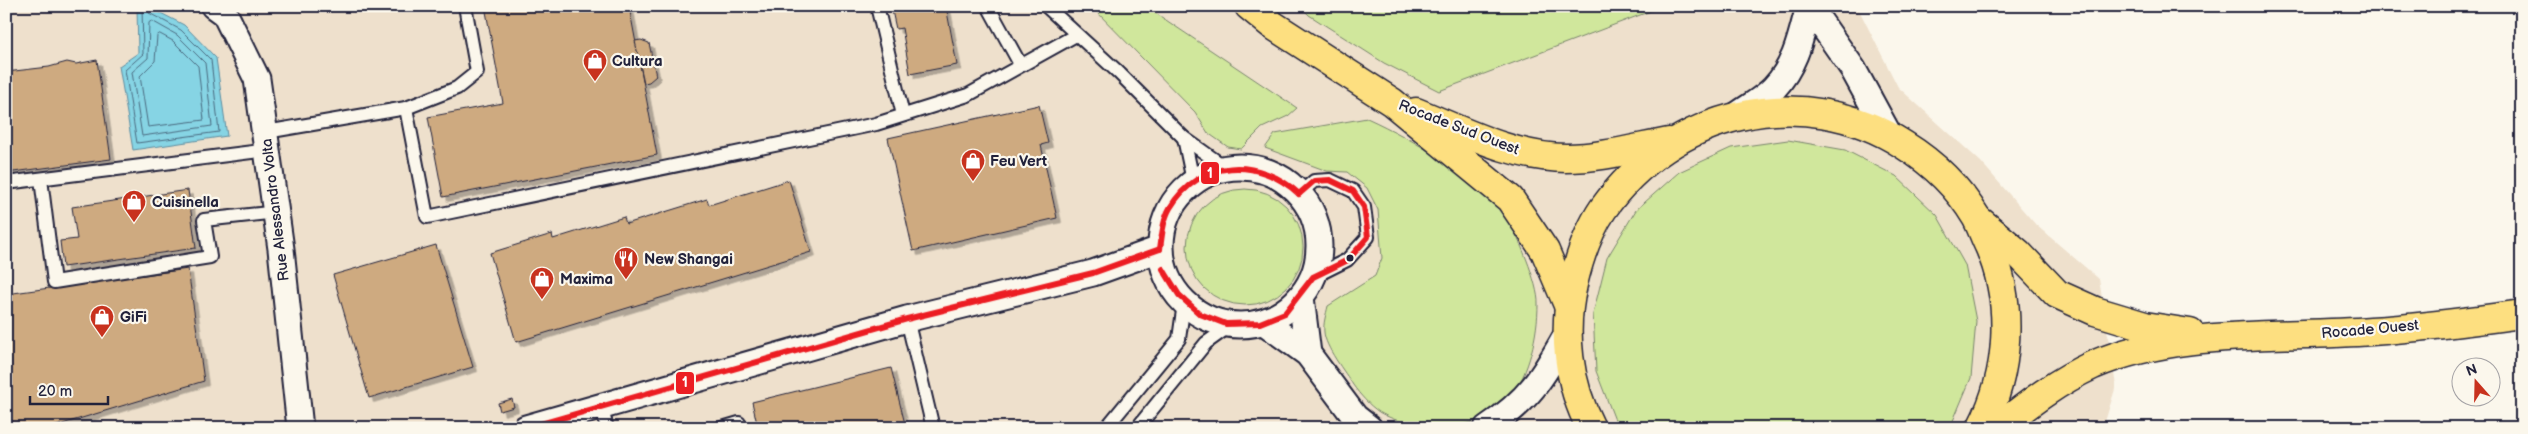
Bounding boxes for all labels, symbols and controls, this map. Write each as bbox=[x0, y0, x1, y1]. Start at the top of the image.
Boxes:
shop icon: Cultura bbox=[582, 48, 608, 82]
place label: Cultura bbox=[612, 52, 663, 71]
street label: Rocade Sud Ouest bbox=[1396, 96, 1522, 159]
street label: Rue Alessandro Volta bbox=[257, 138, 294, 282]
shop icon: Feu Vert bbox=[960, 148, 986, 182]
place label: Feu Vert bbox=[990, 152, 1047, 171]
line badge: 1 bbox=[1200, 161, 1220, 185]
text: 1 bbox=[1207, 165, 1213, 182]
shop icon: Cuisinella bbox=[121, 189, 147, 223]
place label: Cuisinella bbox=[152, 193, 219, 212]
restaurant icon: New Shangai bbox=[613, 246, 639, 280]
place label: New Shangai bbox=[644, 250, 733, 269]
unlabelled marker bbox=[1345, 253, 1355, 263]
shop icon: Maxima bbox=[529, 266, 555, 300]
place label: Maxima bbox=[560, 270, 613, 289]
shop icon: GiFi bbox=[89, 304, 115, 338]
place label: GiFi bbox=[120, 308, 147, 327]
street label: Rocade Ouest bbox=[2320, 316, 2420, 343]
north arrow bbox=[2450, 356, 2500, 406]
text: N bbox=[2464, 360, 2480, 380]
line badge: 1 bbox=[675, 371, 695, 395]
scale bar bbox=[30, 374, 108, 406]
text: 1 bbox=[682, 374, 688, 391]
text: 20 m bbox=[38, 382, 72, 401]

